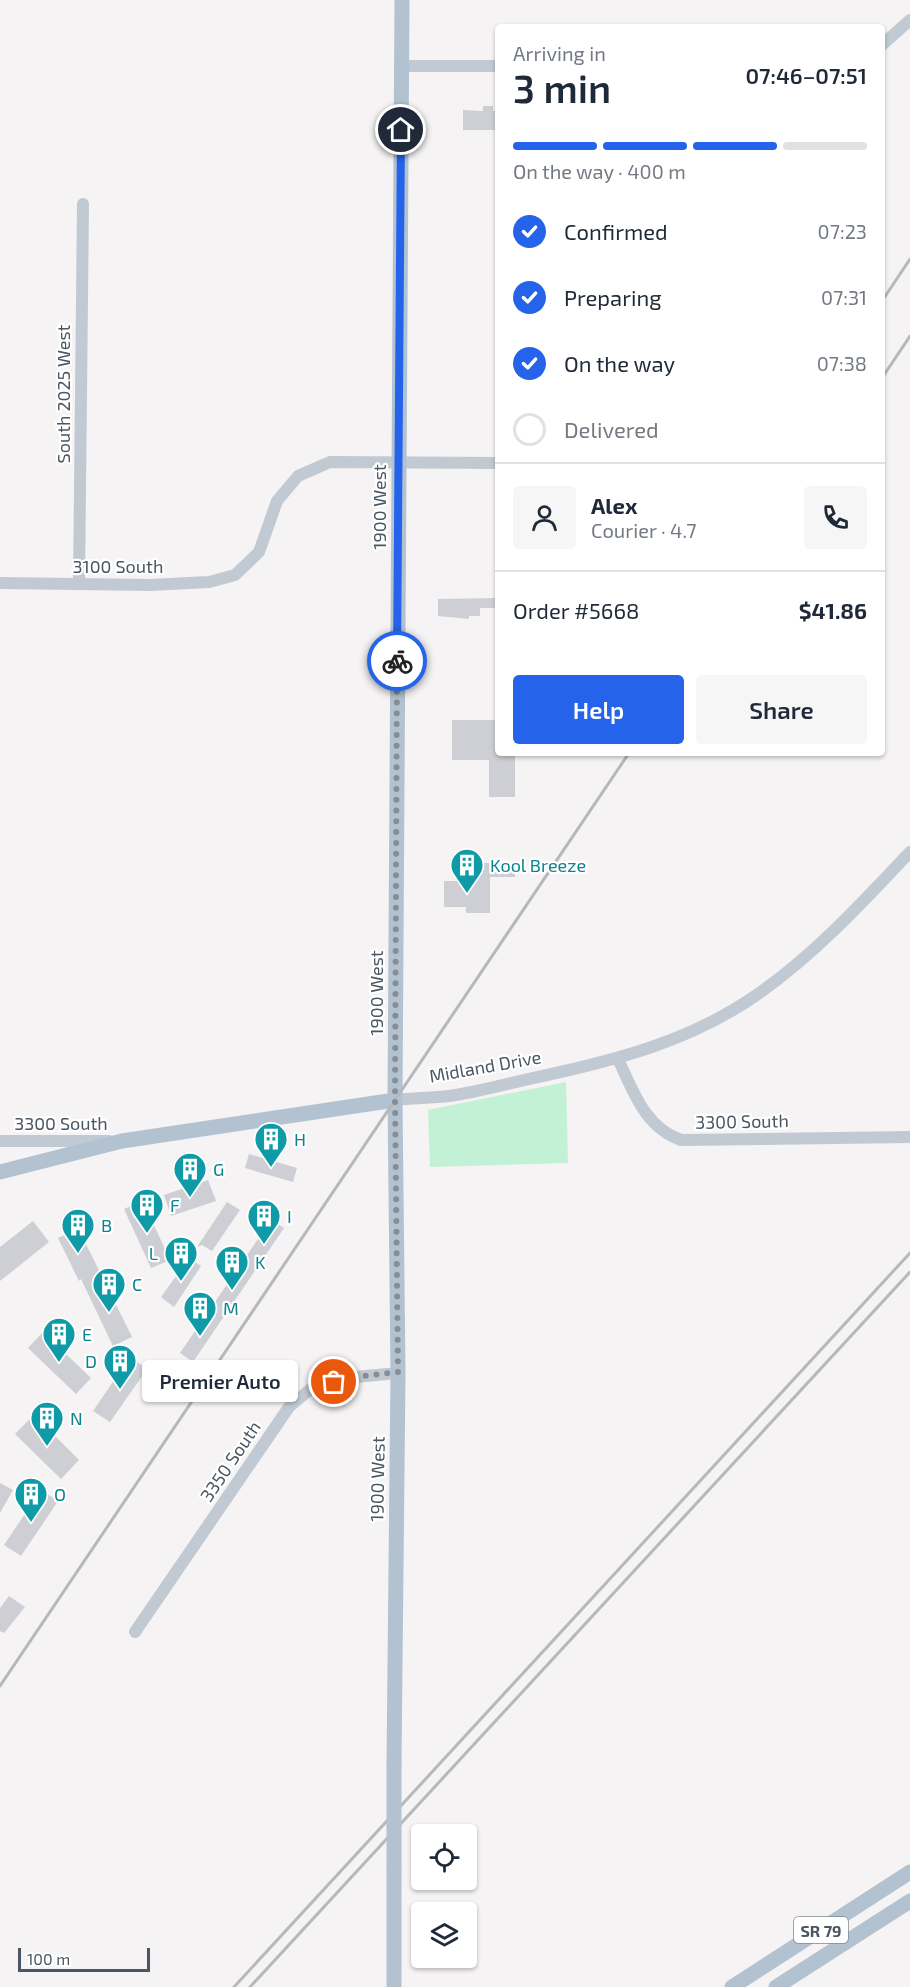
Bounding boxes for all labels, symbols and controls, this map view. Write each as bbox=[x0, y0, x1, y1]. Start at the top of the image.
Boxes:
text: Arriving in bbox=[513, 41, 606, 65]
text: 07:46–07:51 bbox=[745, 62, 867, 88]
text: 3 min bbox=[513, 64, 611, 111]
pin bbox=[375, 104, 426, 155]
icon: home bbox=[384, 113, 417, 146]
text: On the way · 400 m bbox=[513, 159, 686, 183]
icon: check bbox=[513, 215, 546, 248]
text: Confirmed bbox=[564, 218, 668, 244]
text: 07:23 bbox=[818, 219, 867, 243]
icon: check bbox=[513, 281, 546, 314]
text: Preparing bbox=[564, 284, 662, 310]
text: 07:31 bbox=[821, 285, 867, 309]
street label: South 2025 West bbox=[52, 324, 74, 463]
icon: check bbox=[513, 347, 546, 380]
text: On the way bbox=[564, 350, 675, 376]
text: 07:38 bbox=[817, 351, 867, 375]
text: Delivered bbox=[564, 416, 659, 442]
street label: 1900 West bbox=[368, 464, 390, 550]
button: person bbox=[513, 486, 576, 549]
button: phone bbox=[804, 486, 867, 549]
text: Alex bbox=[591, 492, 637, 518]
text: Courier · 4.7 bbox=[591, 518, 697, 542]
street label: 3100 South bbox=[73, 555, 163, 577]
text: Order #5668 bbox=[513, 597, 639, 623]
text: $41.86 bbox=[799, 597, 867, 623]
courier bbox=[367, 631, 427, 691]
icon: bike bbox=[381, 645, 414, 678]
button: Help bbox=[513, 675, 684, 744]
button: Share bbox=[696, 675, 867, 744]
building icon: Kool Breeze bbox=[449, 847, 485, 894]
place label: Kool Breeze bbox=[490, 854, 586, 876]
street label: 1900 West bbox=[365, 950, 387, 1036]
street label: Midland Drive bbox=[427, 1045, 543, 1087]
street label: 3300 South bbox=[695, 1109, 789, 1133]
street label: 3300 South bbox=[14, 1112, 108, 1134]
building icon: H bbox=[253, 1121, 289, 1168]
place label: H bbox=[294, 1128, 306, 1150]
building icon: G bbox=[172, 1151, 208, 1198]
place label: G bbox=[213, 1158, 224, 1180]
building icon: F bbox=[129, 1187, 165, 1234]
place label: F bbox=[170, 1194, 180, 1216]
building icon: I bbox=[246, 1198, 282, 1245]
place label: I bbox=[287, 1205, 292, 1227]
building icon: B bbox=[60, 1207, 96, 1254]
place label: B bbox=[101, 1214, 112, 1236]
building icon: L bbox=[163, 1235, 199, 1282]
place label: L bbox=[149, 1242, 158, 1264]
building icon: K bbox=[214, 1244, 250, 1291]
place label: K bbox=[255, 1251, 266, 1273]
building icon: C bbox=[91, 1266, 127, 1313]
place label: C bbox=[132, 1273, 142, 1295]
building icon: M bbox=[182, 1290, 218, 1337]
place label: M bbox=[223, 1297, 239, 1319]
building icon: E bbox=[41, 1316, 77, 1363]
place label: E bbox=[82, 1323, 92, 1345]
building icon: D bbox=[102, 1343, 138, 1390]
place label: D bbox=[85, 1350, 97, 1372]
pin bbox=[308, 1356, 359, 1407]
callout: Premier Auto bbox=[142, 1361, 298, 1403]
icon: bag bbox=[317, 1365, 350, 1398]
text: Premier Auto bbox=[160, 1369, 281, 1393]
building icon: N bbox=[29, 1400, 65, 1447]
place label: N bbox=[70, 1407, 83, 1429]
street label: 3350 South bbox=[195, 1417, 265, 1505]
street label: 1900 West bbox=[365, 1436, 389, 1522]
building icon: O bbox=[13, 1476, 49, 1523]
place label: O bbox=[54, 1483, 66, 1505]
map controls bbox=[411, 1824, 477, 1968]
button: locate bbox=[411, 1824, 477, 1890]
button: layers bbox=[411, 1902, 477, 1968]
road number: SR 79 bbox=[794, 1917, 848, 1943]
scale bar bbox=[18, 1945, 150, 1972]
text: 100 m bbox=[27, 1949, 70, 1968]

